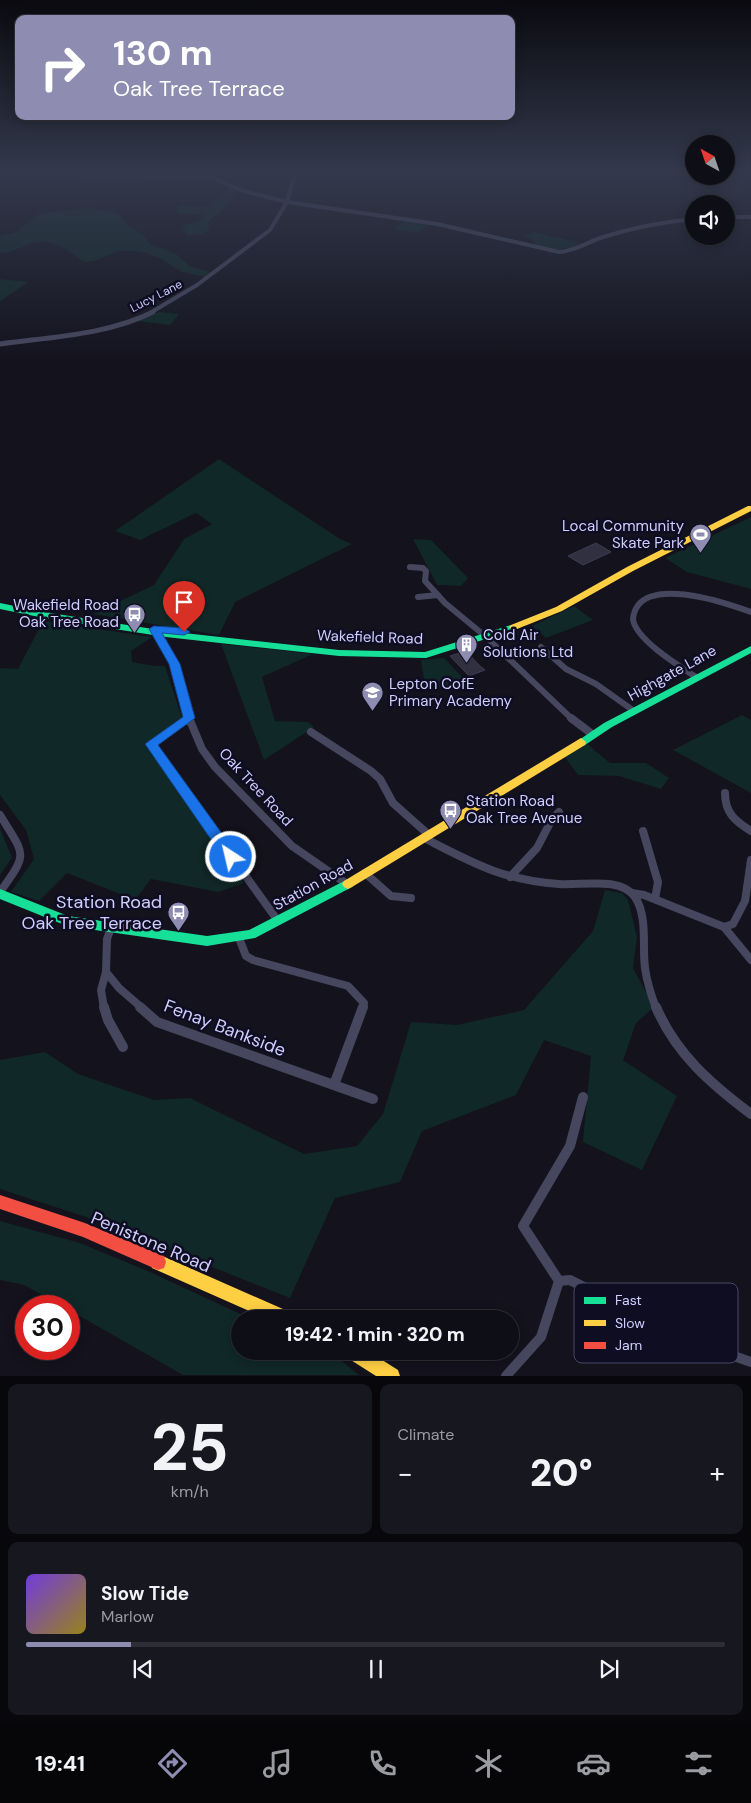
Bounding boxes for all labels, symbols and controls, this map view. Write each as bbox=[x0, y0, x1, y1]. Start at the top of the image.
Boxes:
text: 130 m bbox=[113, 30, 213, 76]
icon: right bbox=[30, 35, 95, 100]
text: Oak Tree Terrace bbox=[113, 74, 285, 103]
north arrow bbox=[685, 135, 735, 185]
map controls bbox=[685, 135, 735, 245]
button: sound bbox=[685, 195, 735, 245]
street label: Lucy Lane bbox=[127, 276, 185, 316]
place label: Local Community Skate Park bbox=[562, 516, 685, 553]
sports icon: Local Community Skate Park bbox=[688, 523, 712, 554]
pin bbox=[163, 581, 205, 632]
icon: arrive bbox=[170, 588, 198, 616]
place label: Wakefield Road Oak Tree Road bbox=[13, 595, 119, 632]
bus stop icon: Wakefield Road Oak Tree Road bbox=[123, 602, 147, 633]
street label: Wakefield Road bbox=[317, 625, 423, 649]
place label: Cold Air Solutions Ltd bbox=[483, 625, 573, 662]
building icon: Cold Air Solutions Ltd bbox=[455, 632, 479, 663]
street label: Highgate Lane bbox=[624, 640, 720, 706]
place label: Lepton CofE Primary Academy bbox=[389, 674, 513, 711]
school or university icon: Lepton CofE Primary Academy bbox=[361, 681, 385, 712]
street label: Oak Tree Road bbox=[215, 744, 297, 830]
place label: Station Road Oak Tree Avenue bbox=[466, 791, 582, 828]
bus stop icon: Station Road Oak Tree Avenue bbox=[438, 798, 462, 829]
position arrow bbox=[204, 830, 256, 882]
street label: Station Road bbox=[269, 855, 357, 915]
place label: Station Road Oak Tree Terrace bbox=[21, 890, 162, 935]
bus stop icon: Station Road Oak Tree Terrace bbox=[166, 900, 190, 931]
street label: Fenay Bankside bbox=[161, 994, 289, 1062]
street label: Penistone Road bbox=[87, 1206, 215, 1278]
legend bbox=[574, 1283, 738, 1363]
text: Fast bbox=[615, 1291, 642, 1309]
speed limit sign: 30 bbox=[15, 1295, 80, 1360]
text: Slow bbox=[615, 1314, 645, 1332]
text: 19:42 · 1 min · 320 m bbox=[285, 1322, 465, 1347]
text: Jam bbox=[615, 1336, 642, 1354]
text: 25 bbox=[151, 1406, 229, 1490]
text: Climate bbox=[398, 1424, 454, 1445]
text: 20° bbox=[530, 1448, 593, 1498]
text: − bbox=[398, 1455, 413, 1492]
text: + bbox=[710, 1455, 725, 1492]
text: km/h bbox=[171, 1481, 209, 1502]
text: Slow Tide bbox=[101, 1581, 189, 1606]
text: Marlow bbox=[101, 1606, 154, 1627]
icon: previous bbox=[129, 1655, 157, 1683]
icon: pause bbox=[362, 1655, 390, 1683]
icon: next bbox=[595, 1655, 623, 1683]
icon: directions bbox=[155, 1746, 190, 1781]
icon: music bbox=[260, 1746, 295, 1781]
icon: phone bbox=[365, 1746, 400, 1781]
icon: climate bbox=[471, 1746, 506, 1781]
icon: car bbox=[576, 1746, 611, 1781]
icon: filters bbox=[681, 1746, 716, 1781]
text: 19:41 bbox=[35, 1749, 85, 1778]

